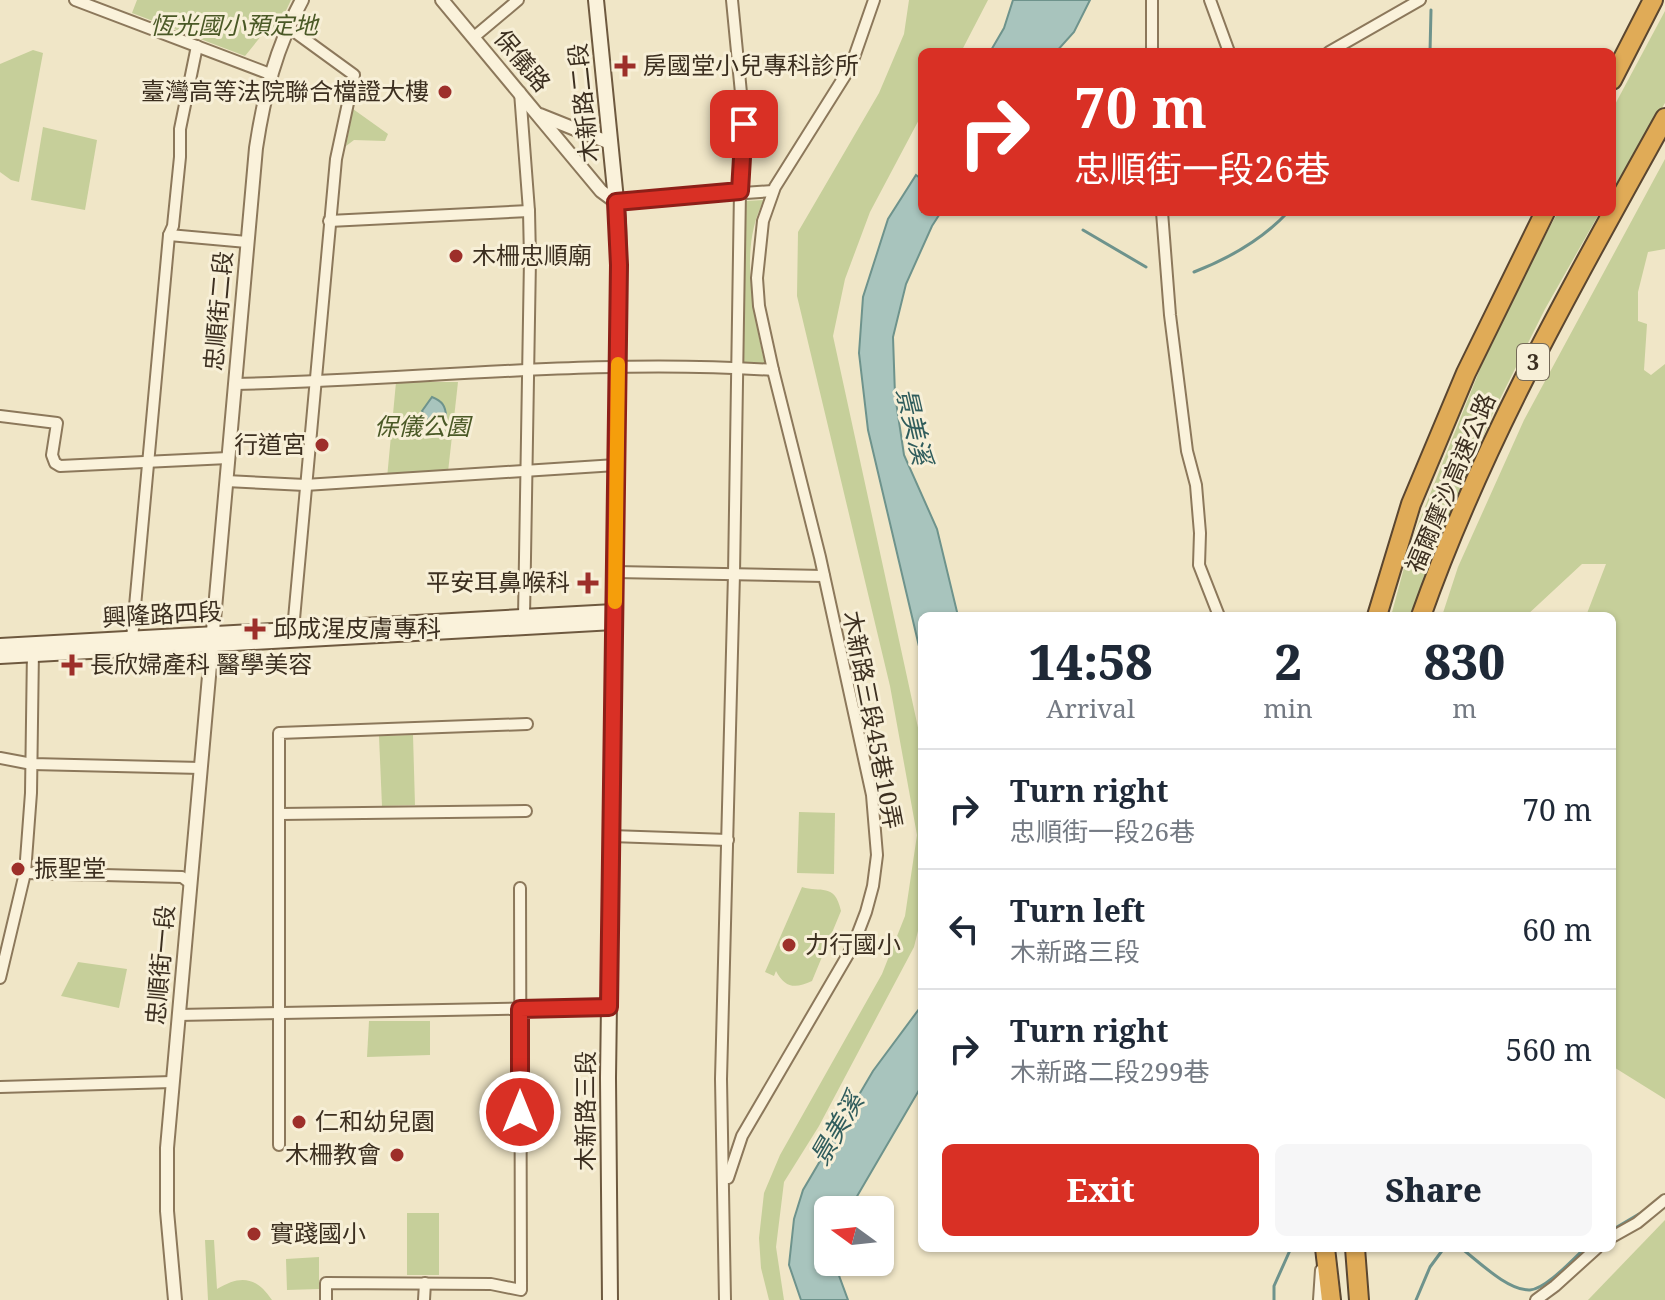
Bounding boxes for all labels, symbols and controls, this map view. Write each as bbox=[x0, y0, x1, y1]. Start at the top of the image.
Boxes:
park label: 恆光國小預定地 bbox=[150, 8, 320, 41]
street label: 保儀路 bbox=[487, 22, 559, 98]
street label: 木新路二段 bbox=[560, 42, 605, 165]
place label: 房國堂小兒專科診所 bbox=[643, 48, 859, 81]
marker: 房國堂小兒專科診所 bbox=[614, 55, 636, 77]
text: 70 m bbox=[1074, 68, 1207, 144]
place label: 臺灣高等法院聯合檔證大樓 bbox=[141, 74, 429, 107]
icon: right bbox=[942, 80, 1046, 184]
marker: 臺灣高等法院聯合檔證大樓 bbox=[436, 83, 454, 101]
pin bbox=[710, 90, 778, 158]
icon: arrive bbox=[722, 102, 766, 146]
text: 忠順街一段26巷 bbox=[1074, 144, 1330, 193]
place label: 木柵忠順廟 bbox=[472, 238, 592, 271]
marker: 木柵忠順廟 bbox=[447, 247, 465, 265]
street label: 忠順街二段 bbox=[196, 250, 239, 372]
road number: 3 bbox=[1517, 344, 1549, 380]
water label: 景美溪 bbox=[889, 384, 942, 472]
street label: 福爾摩沙高速公路 bbox=[1397, 388, 1502, 577]
park label: 保儀公園 bbox=[374, 409, 473, 442]
place label: 行道宮 bbox=[234, 427, 306, 460]
marker: 行道宮 bbox=[313, 436, 331, 454]
place label: 平安耳鼻喉科 bbox=[426, 565, 570, 598]
marker: 平安耳鼻喉科 bbox=[577, 572, 599, 594]
street label: 興隆路四段 bbox=[101, 594, 223, 633]
street label: 木新路三段45巷10弄 bbox=[836, 608, 911, 832]
place label: 邱成湦皮膚專科 bbox=[273, 611, 441, 644]
marker: 邱成湦皮膚專科 bbox=[244, 618, 266, 640]
text: 14:58 bbox=[1029, 629, 1153, 694]
text: 2 bbox=[1274, 629, 1302, 694]
text: 830 bbox=[1424, 629, 1505, 694]
place label: 長欣婦產科 醫學美容 bbox=[90, 647, 312, 680]
marker: 長欣婦產科 醫學美容 bbox=[61, 654, 83, 676]
text: Arrival bbox=[1046, 690, 1135, 726]
text: min bbox=[1263, 690, 1313, 726]
text: m bbox=[1452, 690, 1477, 726]
text: Turn right bbox=[1010, 770, 1168, 811]
icon: right bbox=[942, 787, 986, 831]
text: 70 m bbox=[1522, 789, 1592, 830]
text: 忠順街一段26巷 bbox=[1010, 813, 1195, 849]
place label: 振聖堂 bbox=[34, 851, 106, 884]
marker: 振聖堂 bbox=[9, 860, 27, 878]
text: Turn left bbox=[1010, 890, 1145, 931]
street label: 忠順街一段 bbox=[138, 904, 181, 1026]
icon: left bbox=[942, 907, 986, 951]
text: 60 m bbox=[1522, 909, 1592, 950]
place label: 力行國小 bbox=[805, 927, 901, 960]
text: 木新路三段 bbox=[1010, 933, 1140, 969]
marker: 力行國小 bbox=[780, 936, 798, 954]
text: Turn right bbox=[1010, 1010, 1168, 1051]
icon: right bbox=[942, 1027, 986, 1071]
text: 560 m bbox=[1506, 1029, 1592, 1070]
street label: 木新路三段 bbox=[568, 1051, 601, 1171]
text: 木新路二段299巷 bbox=[1010, 1053, 1210, 1089]
position arrow bbox=[478, 1070, 562, 1154]
water label: 景美溪 bbox=[801, 1082, 873, 1171]
place label: 仁和幼兒園 bbox=[315, 1104, 435, 1137]
marker: 仁和幼兒園 bbox=[290, 1113, 308, 1131]
place label: 木柵教會 bbox=[285, 1137, 381, 1170]
button: Exit bbox=[942, 1144, 1259, 1236]
button: Share bbox=[1275, 1144, 1592, 1236]
marker: 木柵教會 bbox=[388, 1146, 406, 1164]
north arrow bbox=[814, 1196, 894, 1276]
map controls bbox=[814, 1196, 894, 1276]
place label: 實踐國小 bbox=[270, 1216, 366, 1249]
marker: 實踐國小 bbox=[245, 1225, 263, 1243]

